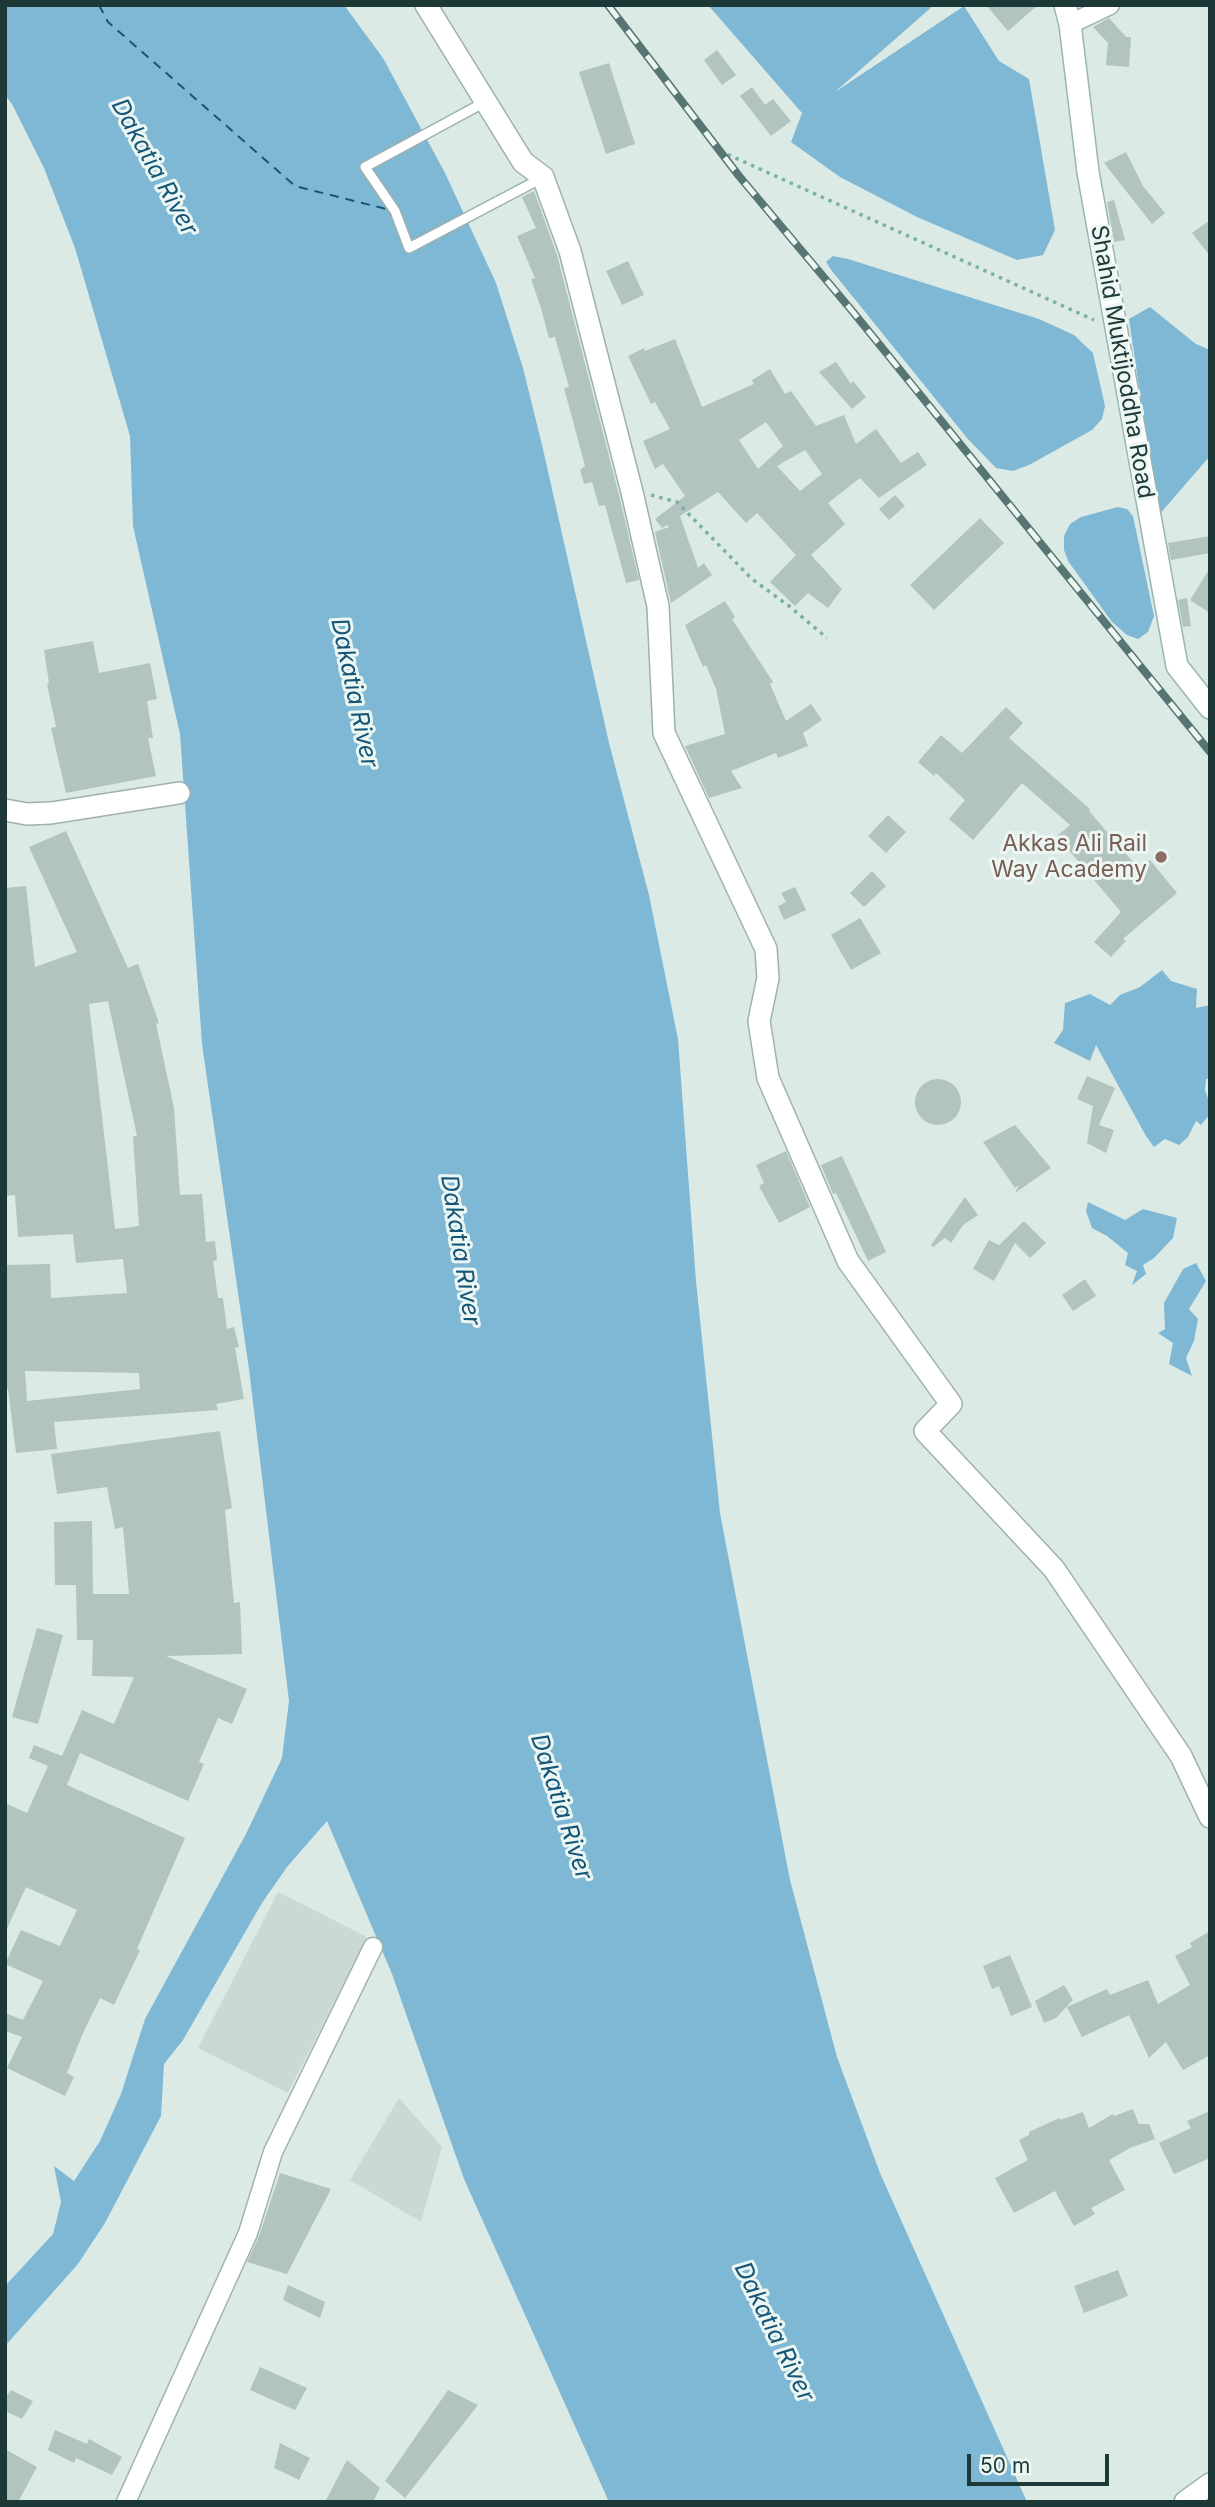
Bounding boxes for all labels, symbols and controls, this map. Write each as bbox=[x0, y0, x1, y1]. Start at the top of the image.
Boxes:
water label: Dakatia River bbox=[105, 94, 203, 240]
street label: Shahid Muktijoddha Road bbox=[1084, 223, 1160, 501]
water label: Dakatia River bbox=[324, 616, 384, 770]
place label: Akkas Ali Rail Way Academy bbox=[991, 830, 1147, 884]
marker: Akkas Ali Rail Way Academy bbox=[1153, 849, 1169, 865]
water label: Dakatia River bbox=[434, 1173, 486, 1327]
water label: Dakatia River bbox=[524, 1730, 598, 1884]
water label: Dakatia River bbox=[728, 2257, 820, 2407]
scale bar bbox=[970, 2440, 1112, 2484]
text: 50 m bbox=[980, 2453, 1030, 2478]

